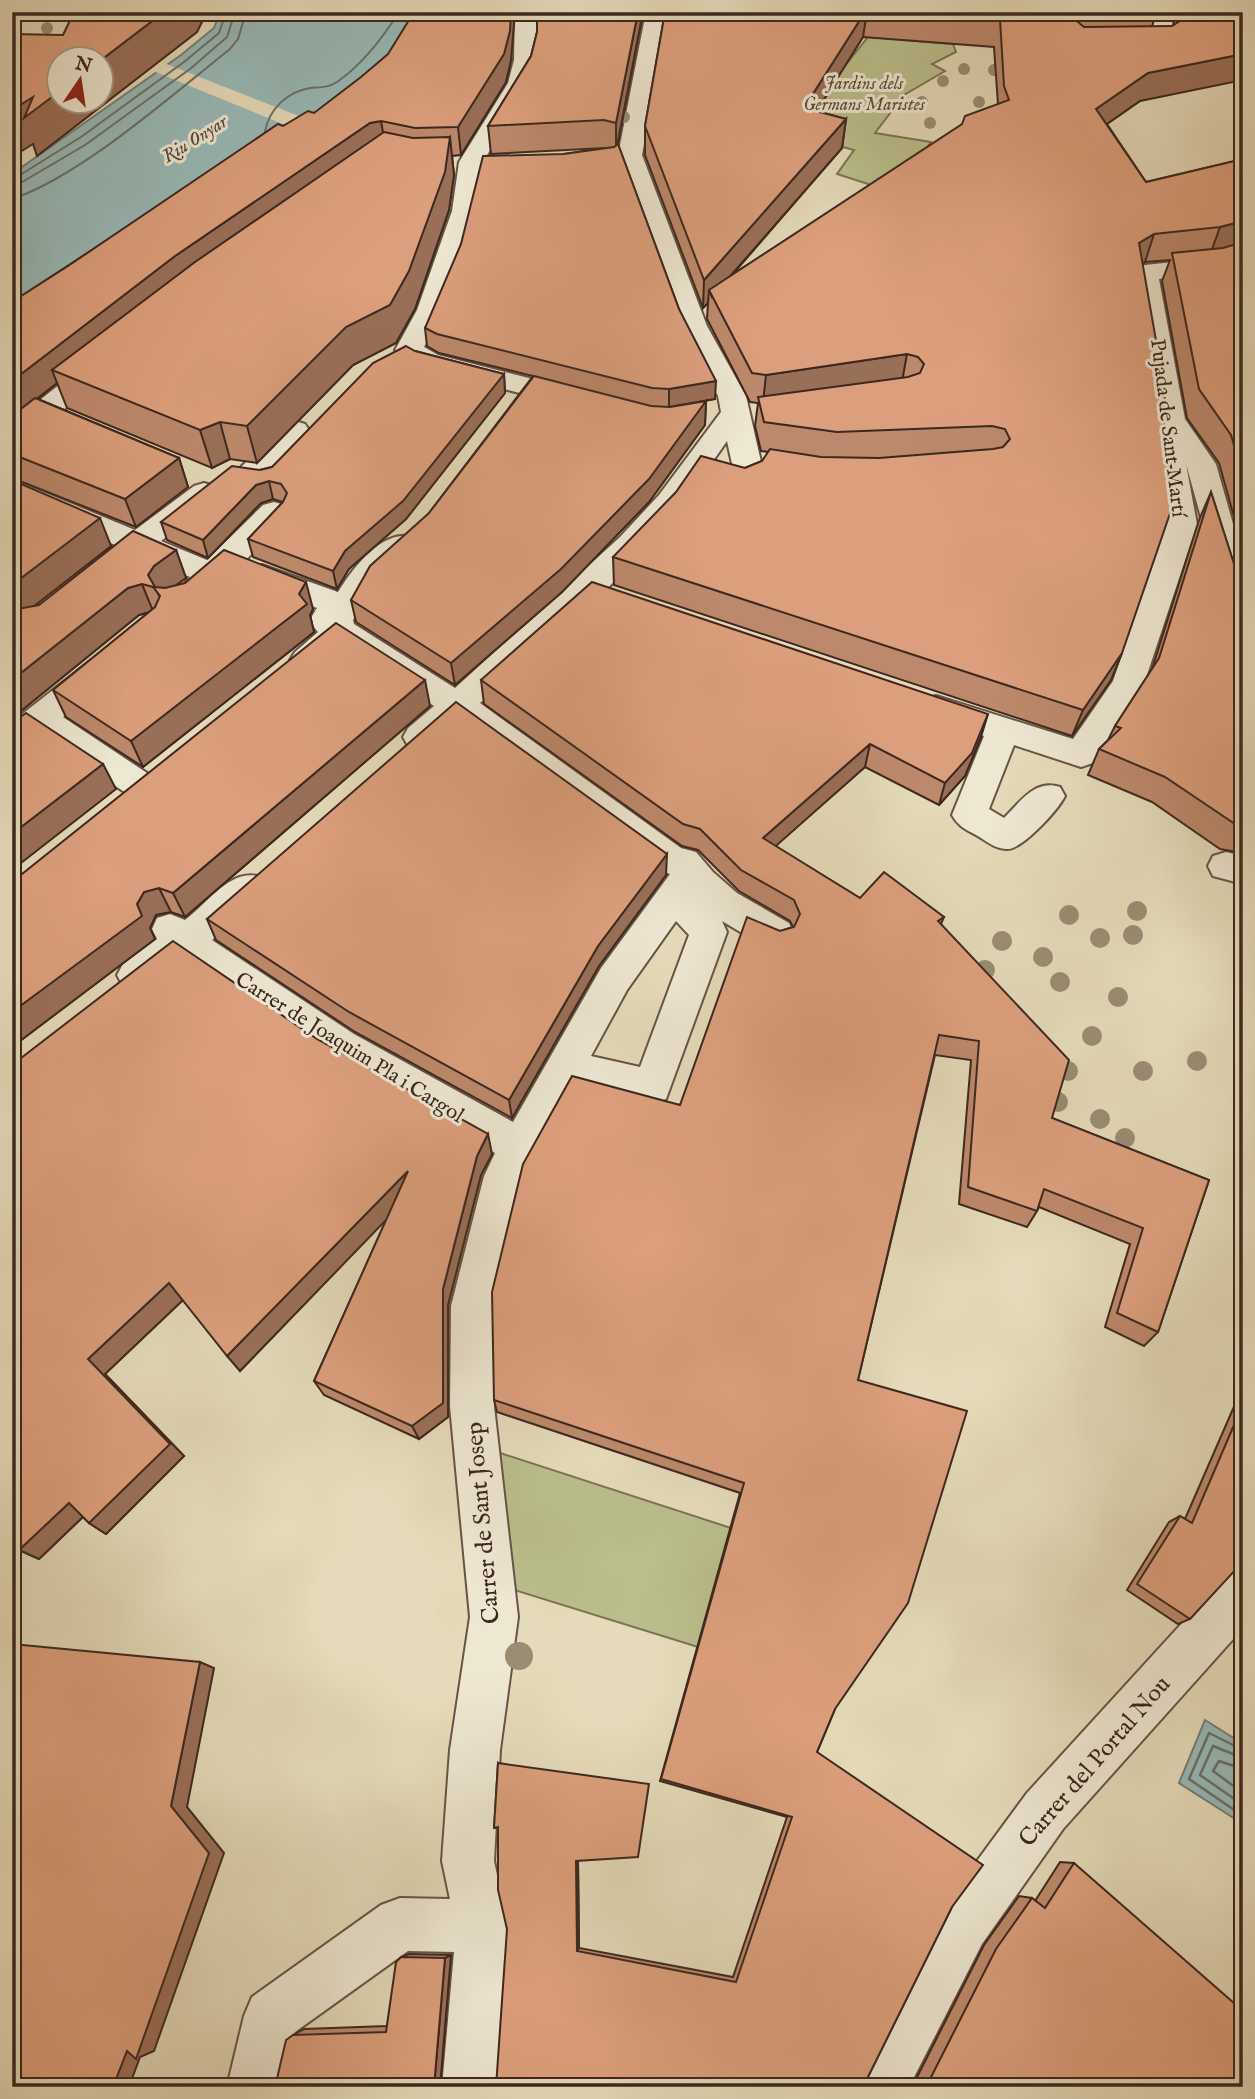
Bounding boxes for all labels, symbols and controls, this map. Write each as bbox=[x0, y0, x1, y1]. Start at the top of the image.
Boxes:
north arrow bbox=[46, 46, 116, 116]
text: N bbox=[72, 52, 95, 79]
park label: Jardins dels Germans Maristes bbox=[803, 73, 926, 117]
water label: Riu Onyar bbox=[158, 109, 234, 169]
street label: Pujada de Sant Martí bbox=[1143, 337, 1192, 520]
street label: Carrer de Joaquim Pla i Cargol bbox=[230, 967, 469, 1130]
street label: Carrer de Sant Josep bbox=[459, 1421, 508, 1625]
street label: Carrer del Portal Nou bbox=[1012, 1670, 1178, 1854]

